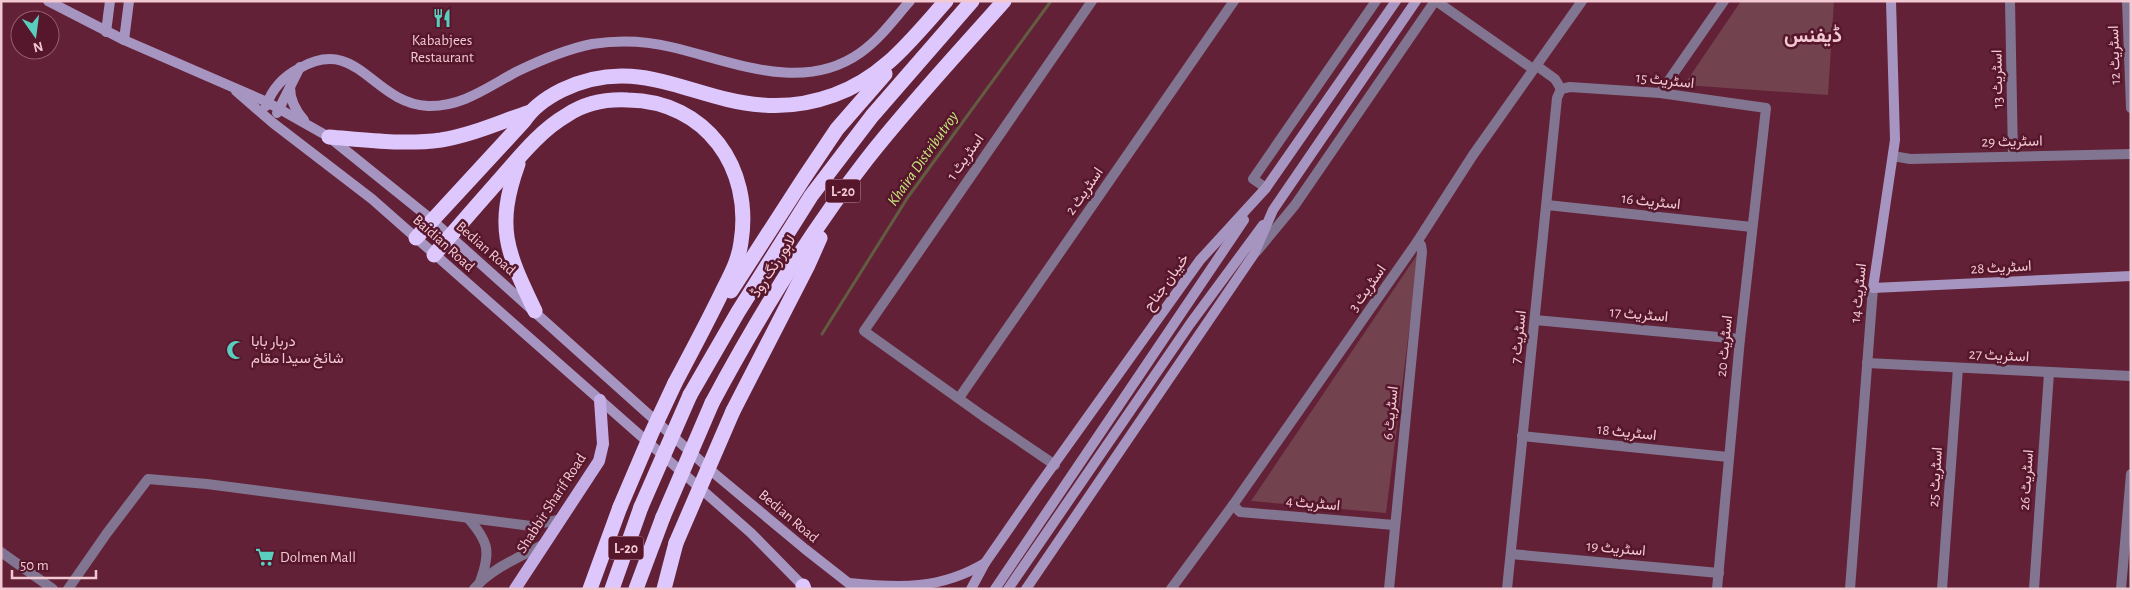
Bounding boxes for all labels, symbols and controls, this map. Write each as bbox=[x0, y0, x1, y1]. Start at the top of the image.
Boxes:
restaurant icon: Kababjees Restaurant bbox=[431, 7, 453, 29]
north arrow bbox=[10, 10, 60, 60]
district label: ڈیفنس bbox=[1784, 24, 1842, 47]
street label: اسٹریٹ 12 bbox=[2106, 25, 2124, 85]
place label: Kababjees Restaurant bbox=[410, 33, 474, 65]
text: N bbox=[31, 39, 44, 55]
street label: اسٹریٹ 13 bbox=[1989, 50, 2007, 108]
street label: اسٹریٹ 15 bbox=[1635, 70, 1695, 92]
water label: Khaira Distributroy bbox=[884, 108, 962, 209]
street label: اسٹریٹ 1 bbox=[944, 132, 987, 184]
street label: اسٹریٹ 29 bbox=[1981, 133, 2043, 151]
street label: اسٹریٹ 2 bbox=[1063, 165, 1107, 218]
road number: L-20 bbox=[826, 180, 860, 202]
street label: اسٹریٹ 16 bbox=[1620, 191, 1681, 213]
street label: Baidian Road bbox=[410, 212, 477, 275]
street label: Bedian Road bbox=[453, 219, 518, 278]
street label: لاہور رنگ روڈ bbox=[747, 232, 801, 301]
street label: خیبان جناح bbox=[1141, 251, 1194, 315]
street label: اسٹریٹ 28 bbox=[1970, 258, 2032, 278]
street label: اسٹریٹ 3 bbox=[1346, 262, 1390, 315]
street label: اسٹریٹ 14 bbox=[1848, 263, 1870, 324]
street label: اسٹریٹ 17 bbox=[1609, 304, 1669, 326]
street label: اسٹریٹ 7 bbox=[1508, 310, 1530, 365]
street label: اسٹریٹ 20 bbox=[1714, 314, 1736, 378]
place label: دربار بابا شائخ سیدا مقام bbox=[251, 334, 344, 369]
mosque icon: دربار بابا شائخ سیدا مقام bbox=[225, 339, 247, 361]
street label: اسٹریٹ 27 bbox=[1968, 346, 2029, 366]
street label: اسٹریٹ 6 bbox=[1380, 385, 1402, 441]
street label: اسٹریٹ 18 bbox=[1596, 422, 1657, 444]
street label: اسٹریٹ 25 bbox=[1926, 446, 1946, 508]
street label: اسٹریٹ 26 bbox=[2017, 449, 2037, 511]
street label: Shabbir Sharif Road bbox=[514, 451, 589, 556]
street label: Bedian Road bbox=[756, 487, 822, 546]
street label: اسٹریٹ 4 bbox=[1285, 494, 1341, 514]
road number: L-20 bbox=[608, 536, 644, 560]
street label: اسٹریٹ 19 bbox=[1586, 538, 1646, 560]
supermarket icon: Dolmen Mall bbox=[254, 546, 276, 568]
scale bar bbox=[12, 548, 96, 580]
place label: Dolmen Mall bbox=[280, 550, 356, 565]
text: 50 m bbox=[20, 558, 49, 573]

